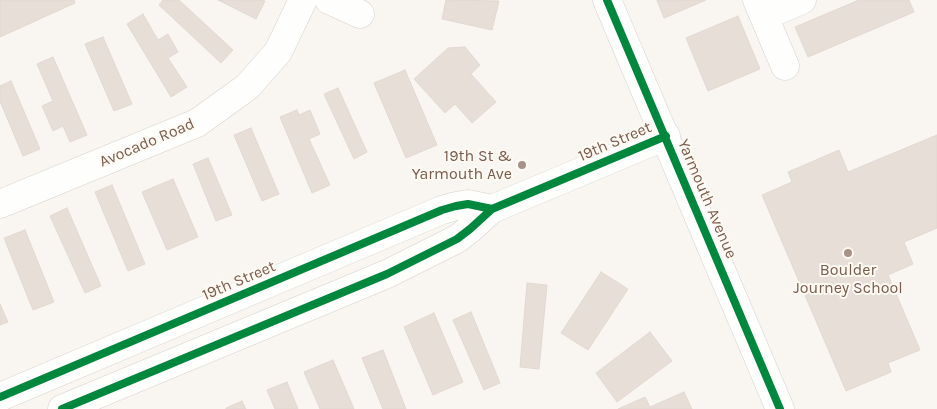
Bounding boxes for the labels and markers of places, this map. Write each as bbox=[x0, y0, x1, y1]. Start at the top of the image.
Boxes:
place label: 19th St & Yarmouth Ave bbox=[412, 146, 512, 184]
marker: 19th St & Yarmouth Ave bbox=[516, 159, 528, 171]
marker: Boulder Journey School bbox=[842, 247, 854, 259]
place label: Boulder Journey School bbox=[793, 260, 903, 298]

